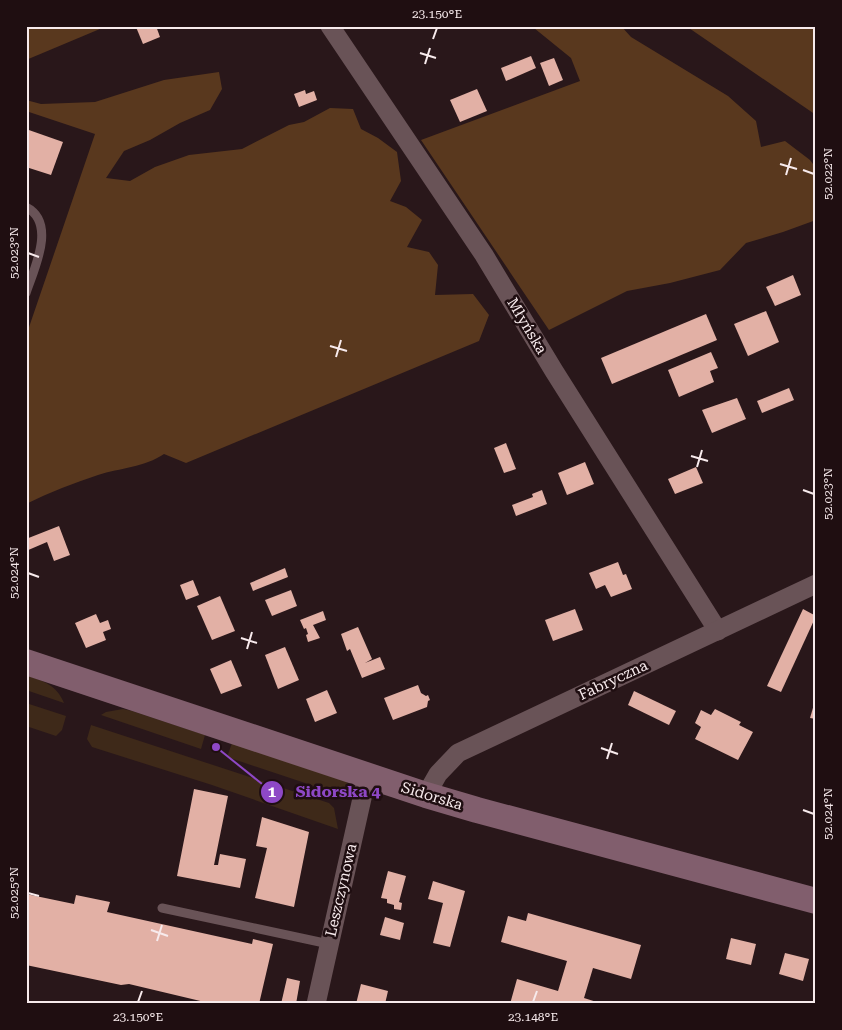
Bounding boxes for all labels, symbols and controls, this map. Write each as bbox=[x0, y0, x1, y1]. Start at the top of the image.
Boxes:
text: 23.150°E bbox=[412, 7, 462, 21]
text: 52.022°N bbox=[821, 148, 835, 200]
text: 52.023°N bbox=[7, 227, 21, 279]
street label: Młyńska bbox=[503, 295, 551, 357]
text: 52.023°N bbox=[821, 468, 835, 520]
text: 52.024°N bbox=[7, 547, 21, 599]
street label: Fabryczna bbox=[576, 656, 650, 704]
callout: Sidorska 4 bbox=[260, 776, 390, 807]
street label: Sidorska bbox=[399, 778, 465, 814]
text: Sidorska 4 bbox=[295, 782, 381, 801]
text: 1 bbox=[268, 783, 277, 801]
text: 52.024°N bbox=[821, 788, 835, 840]
street label: Leszczynowa bbox=[322, 842, 360, 938]
text: 52.025°N bbox=[7, 867, 21, 919]
text: 23.150°E bbox=[113, 1010, 163, 1024]
text: 23.148°E bbox=[508, 1010, 558, 1024]

